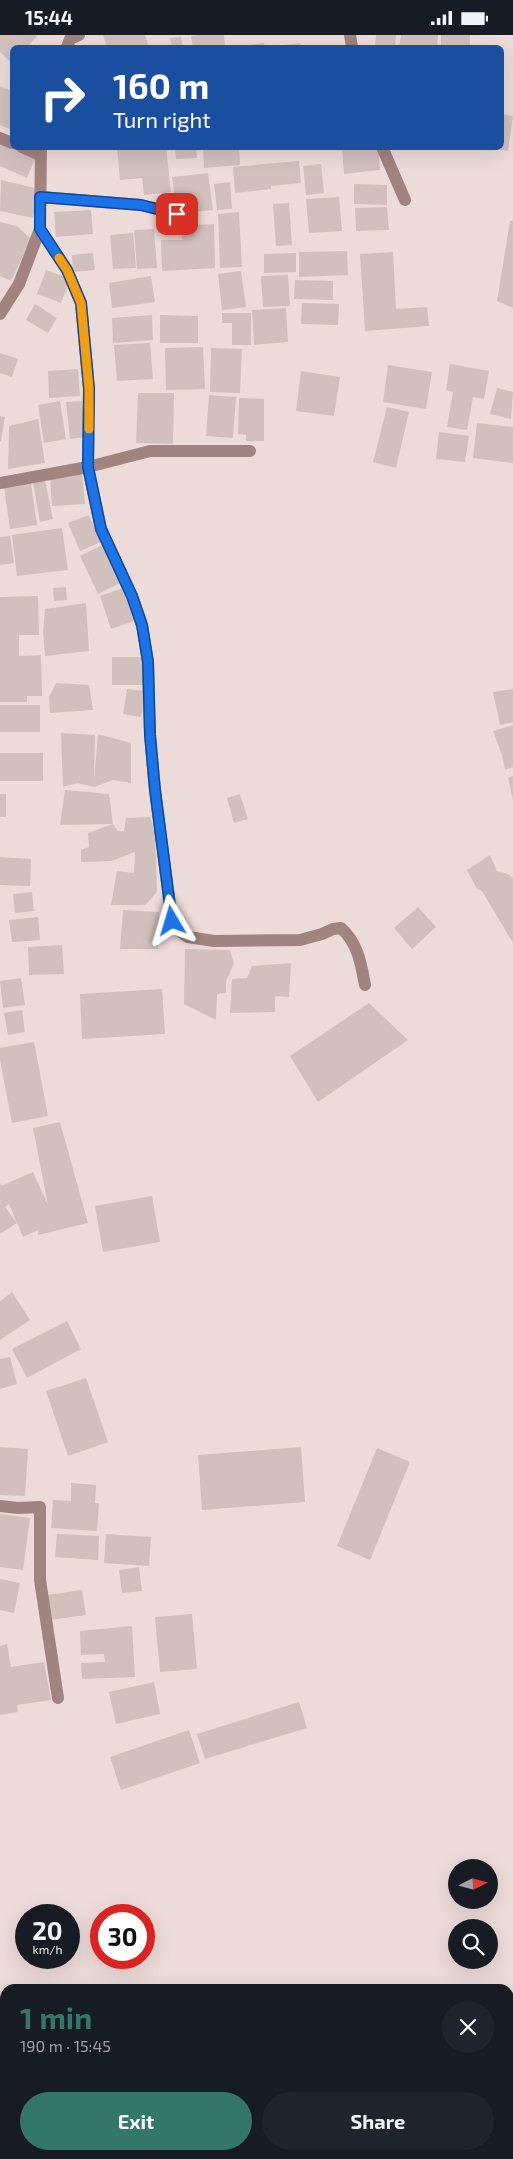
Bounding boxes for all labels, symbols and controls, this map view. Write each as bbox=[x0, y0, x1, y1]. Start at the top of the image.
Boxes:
text: 15:44 bbox=[25, 6, 73, 29]
text: 160 m bbox=[113, 64, 209, 106]
icon: right bbox=[30, 65, 95, 130]
text: Turn right bbox=[113, 106, 211, 132]
pin bbox=[156, 193, 198, 235]
icon: arrive bbox=[163, 200, 191, 228]
position arrow bbox=[145, 894, 197, 946]
north arrow bbox=[448, 1859, 498, 1909]
map controls bbox=[448, 1859, 498, 1969]
speed limit sign: 30 bbox=[90, 1904, 155, 1969]
text: 20 bbox=[32, 1915, 63, 1945]
button: search bbox=[448, 1919, 498, 1969]
text: km/h bbox=[33, 1942, 62, 1956]
text: 1 min bbox=[20, 1999, 92, 2035]
button: close bbox=[442, 2001, 494, 2053]
text: 190 m · 15:45 bbox=[20, 2036, 111, 2055]
button: Exit bbox=[20, 2092, 252, 2150]
button: Share bbox=[262, 2092, 494, 2150]

